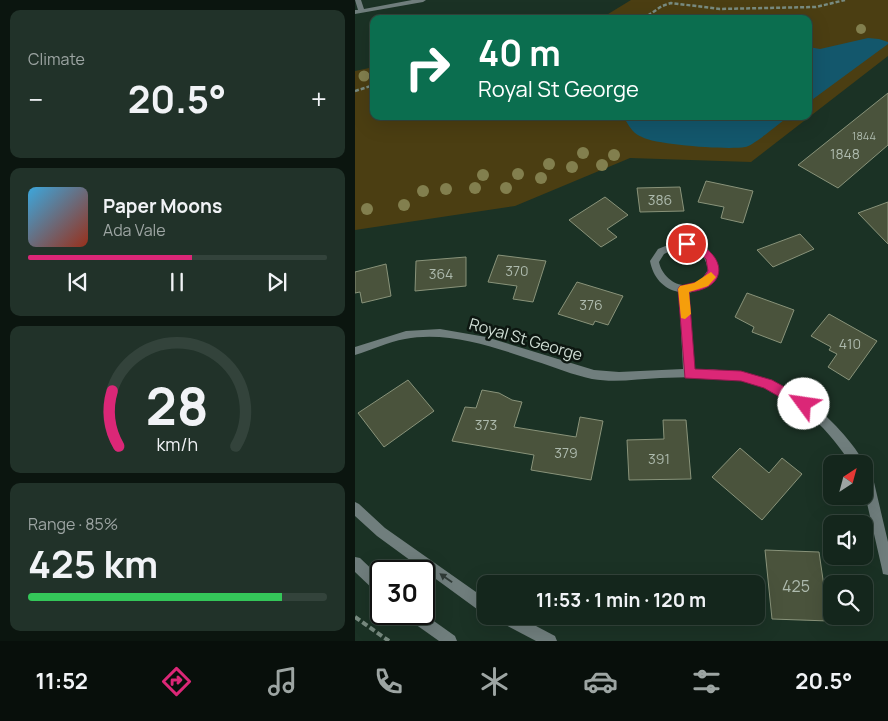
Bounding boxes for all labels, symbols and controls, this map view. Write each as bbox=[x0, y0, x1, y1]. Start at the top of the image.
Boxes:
text: 40 m bbox=[478, 29, 561, 77]
icon: right bbox=[395, 35, 460, 100]
text: Climate bbox=[28, 48, 85, 70]
text: 20.5° bbox=[128, 72, 226, 124]
text: Royal St George bbox=[478, 74, 639, 104]
text: − bbox=[28, 80, 43, 118]
text: + bbox=[311, 80, 327, 118]
house number: 1844 bbox=[852, 128, 876, 143]
house number: 1848 bbox=[830, 144, 860, 163]
house number: 386 bbox=[648, 190, 672, 209]
text: Paper Moons bbox=[103, 193, 222, 219]
text: Ada Vale bbox=[103, 219, 166, 241]
pin bbox=[666, 223, 708, 265]
icon: arrive bbox=[673, 230, 701, 258]
house number: 370 bbox=[505, 261, 529, 280]
house number: 364 bbox=[429, 264, 453, 283]
icon: previous bbox=[64, 268, 92, 296]
icon: pause bbox=[163, 268, 191, 296]
icon: next bbox=[263, 268, 291, 296]
house number: 376 bbox=[579, 295, 603, 314]
street label: Royal St George bbox=[467, 312, 585, 366]
house number: 410 bbox=[839, 334, 861, 353]
text: 28 bbox=[146, 370, 209, 441]
position arrow bbox=[777, 377, 829, 429]
house number: 373 bbox=[475, 415, 497, 434]
text: km/h bbox=[157, 432, 198, 456]
house number: 379 bbox=[554, 443, 578, 462]
house number: 391 bbox=[648, 449, 670, 468]
north arrow bbox=[823, 455, 873, 505]
map controls bbox=[823, 455, 873, 625]
text: Range · 85% bbox=[28, 513, 118, 535]
button: sound bbox=[823, 515, 873, 565]
text: 425 km bbox=[28, 537, 158, 589]
speed limit sign: 30 bbox=[370, 560, 435, 625]
one-way arrow bbox=[440, 573, 453, 583]
house number: 425 bbox=[782, 575, 810, 597]
button: search bbox=[823, 575, 873, 625]
text: 11:53 · 1 min · 120 m bbox=[536, 587, 706, 613]
icon: directions bbox=[159, 664, 194, 699]
icon: music bbox=[265, 664, 300, 699]
icon: phone bbox=[371, 664, 406, 699]
icon: climate bbox=[477, 664, 512, 699]
icon: car bbox=[583, 664, 618, 699]
icon: filters bbox=[689, 664, 724, 699]
text: 11:52 bbox=[36, 666, 88, 696]
text: 20.5° bbox=[795, 666, 852, 696]

